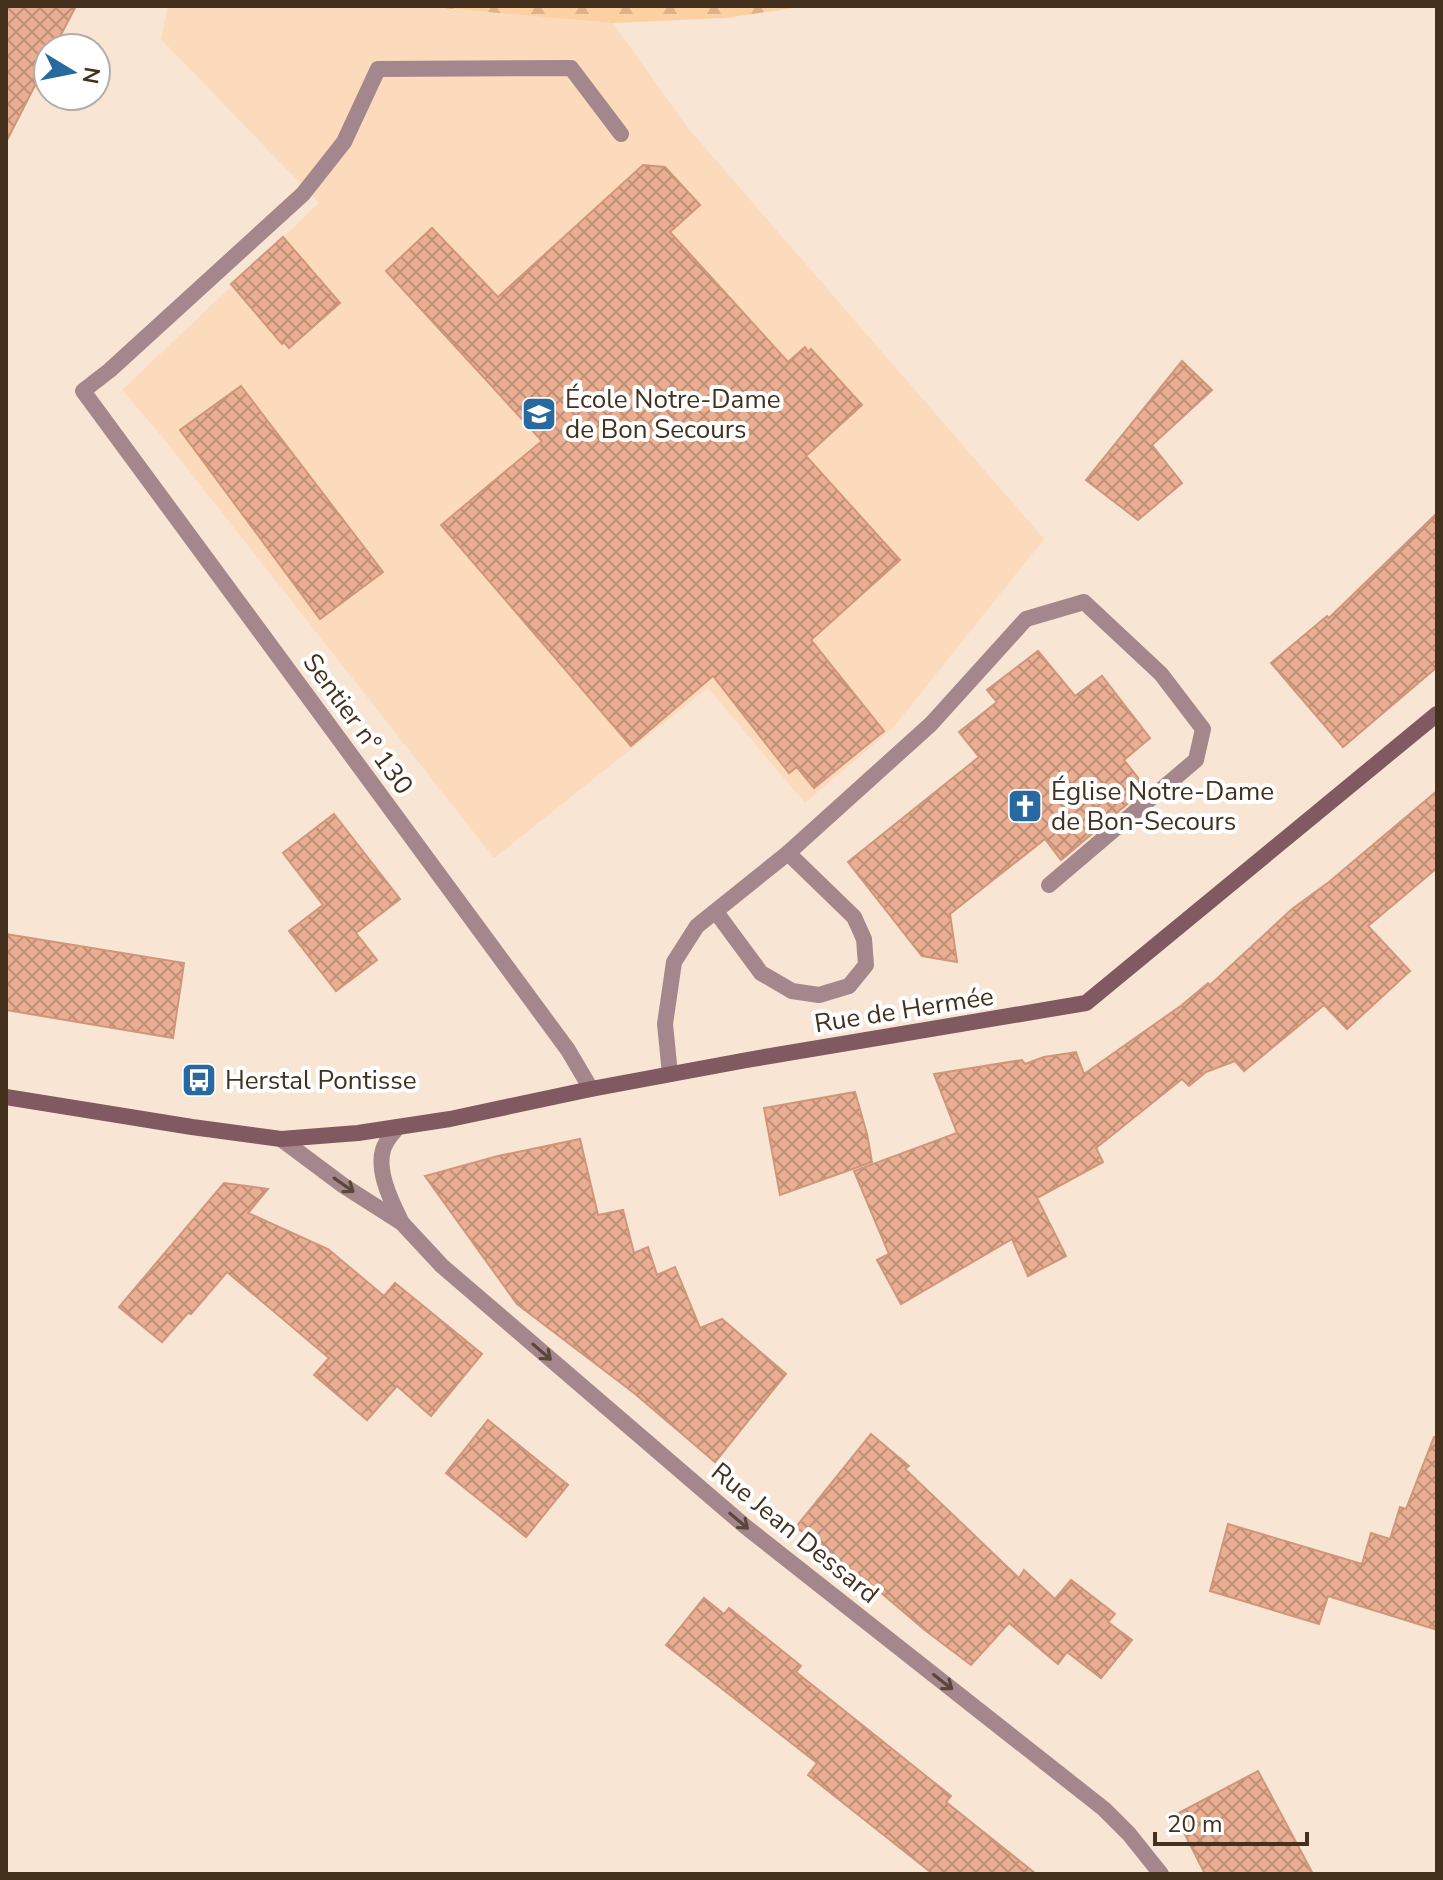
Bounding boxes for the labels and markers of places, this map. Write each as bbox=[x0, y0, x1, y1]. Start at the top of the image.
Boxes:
place label: École Notre-Dame de Bon Secours bbox=[565, 382, 781, 447]
school or university icon: École Notre-Dame de Bon Secours bbox=[520, 395, 558, 433]
place label: Église Notre-Dame de Bon-Secours bbox=[1051, 774, 1274, 839]
church icon: Église Notre-Dame de Bon-Secours bbox=[1006, 787, 1044, 825]
bus stop icon: Herstal Pontisse bbox=[180, 1061, 218, 1099]
place label: Herstal Pontisse bbox=[225, 1063, 417, 1098]

